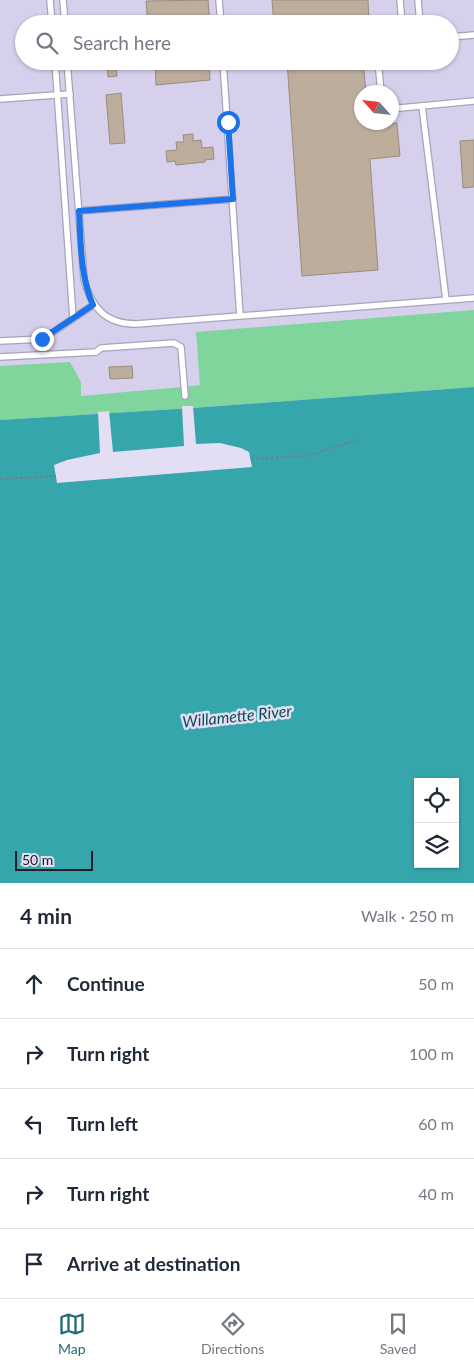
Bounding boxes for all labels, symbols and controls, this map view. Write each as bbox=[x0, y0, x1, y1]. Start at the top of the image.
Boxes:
search box bbox=[15, 15, 459, 70]
icon: search bbox=[33, 29, 61, 57]
text: Search here bbox=[73, 31, 171, 54]
north arrow bbox=[354, 85, 399, 130]
route start bbox=[217, 111, 240, 134]
route end bbox=[31, 328, 54, 351]
water label: Willamette River bbox=[181, 700, 293, 731]
map controls bbox=[414, 778, 459, 868]
button: locate bbox=[414, 778, 459, 823]
button: layers bbox=[414, 823, 459, 868]
scale bar bbox=[15, 848, 92, 871]
text: 50 m bbox=[22, 851, 53, 868]
text: 4 min bbox=[20, 903, 72, 928]
text: Walk · 250 m bbox=[361, 906, 454, 925]
icon: ahead bbox=[20, 970, 48, 998]
text: Continue bbox=[67, 972, 145, 995]
text: 50 m bbox=[418, 974, 454, 993]
icon: right bbox=[20, 1040, 48, 1068]
text: Turn right bbox=[67, 1042, 149, 1065]
text: 100 m bbox=[409, 1044, 454, 1063]
icon: left bbox=[20, 1110, 48, 1138]
text: Turn left bbox=[67, 1112, 138, 1135]
text: 60 m bbox=[418, 1114, 454, 1133]
icon: right bbox=[20, 1180, 48, 1208]
text: Turn right bbox=[67, 1182, 149, 1205]
text: 40 m bbox=[418, 1184, 454, 1203]
icon: arrive bbox=[20, 1250, 48, 1278]
text: Arrive at destination bbox=[67, 1252, 240, 1275]
tab: Map bbox=[58, 1310, 86, 1357]
tab: Directions bbox=[201, 1310, 264, 1357]
tab: Saved bbox=[380, 1310, 416, 1357]

